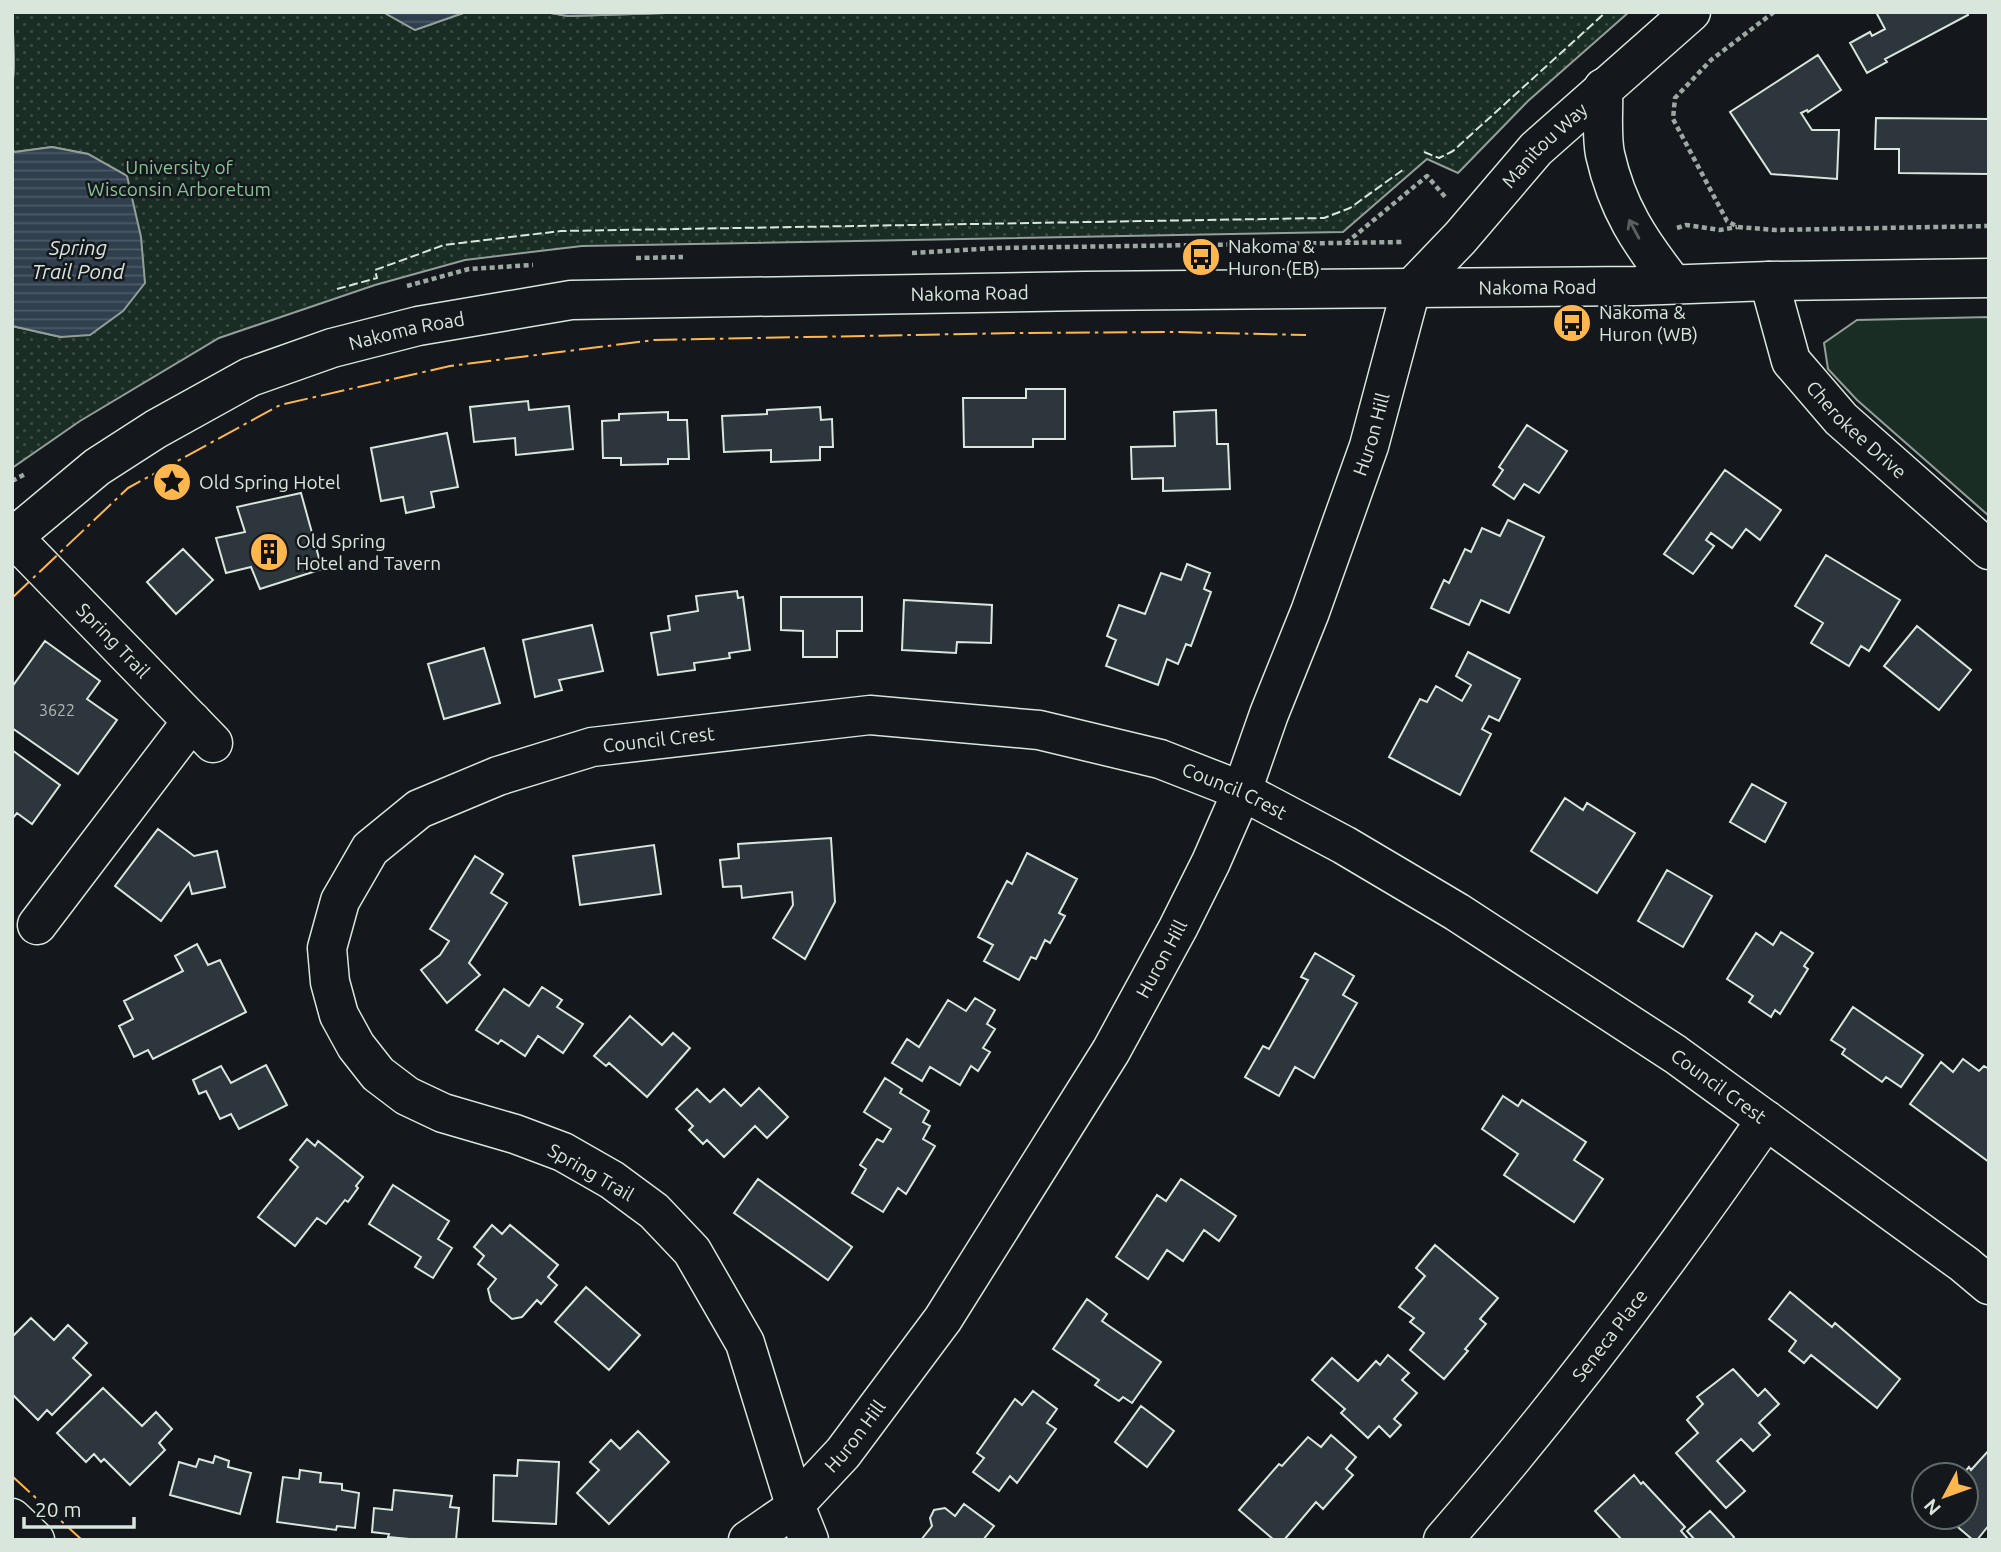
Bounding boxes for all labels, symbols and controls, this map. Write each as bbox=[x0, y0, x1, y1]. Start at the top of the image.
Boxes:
street label: Manitou Way bbox=[1497, 98, 1592, 192]
park label: University of Wisconsin Arboretum bbox=[87, 156, 271, 200]
one-way arrow bbox=[1626, 219, 1640, 240]
water label: Spring Trail Pond bbox=[32, 235, 126, 283]
place label: Nakoma & Huron (EB) bbox=[1228, 235, 1320, 279]
bus stop icon: Nakoma & Huron (EB) bbox=[1180, 236, 1222, 278]
street label: Nakoma Road bbox=[1478, 275, 1597, 298]
street label: Nakoma Road bbox=[910, 281, 1029, 305]
place label: Nakoma & Huron (WB) bbox=[1599, 301, 1698, 345]
bus stop icon: Nakoma & Huron (WB) bbox=[1551, 302, 1593, 344]
street label: Nakoma Road bbox=[346, 307, 466, 354]
street label: Cherokee Drive bbox=[1802, 376, 1911, 483]
street label: Huron Hill bbox=[1348, 390, 1394, 479]
place icon: Old Spring Hotel bbox=[151, 461, 193, 503]
place label: Old Spring Hotel bbox=[199, 471, 340, 493]
place label: Old Spring Hotel and Tavern bbox=[296, 530, 441, 574]
building icon: Old Spring Hotel and Tavern bbox=[248, 531, 290, 573]
street label: Spring Trail bbox=[72, 598, 154, 682]
house number: 3622 bbox=[39, 701, 75, 719]
street label: Council Crest bbox=[601, 722, 716, 757]
street label: Council Crest bbox=[1179, 758, 1291, 824]
street label: Huron Hill bbox=[1131, 916, 1191, 1002]
street label: Council Crest bbox=[1667, 1044, 1771, 1128]
street label: Spring Trail bbox=[544, 1139, 638, 1205]
street label: Seneca Place bbox=[1567, 1285, 1652, 1386]
street label: Huron Hill bbox=[820, 1396, 890, 1477]
north arrow bbox=[1910, 1461, 1980, 1531]
scale bar bbox=[24, 1486, 135, 1530]
text: N bbox=[1919, 1495, 1945, 1520]
text: 20 m bbox=[35, 1497, 82, 1521]

